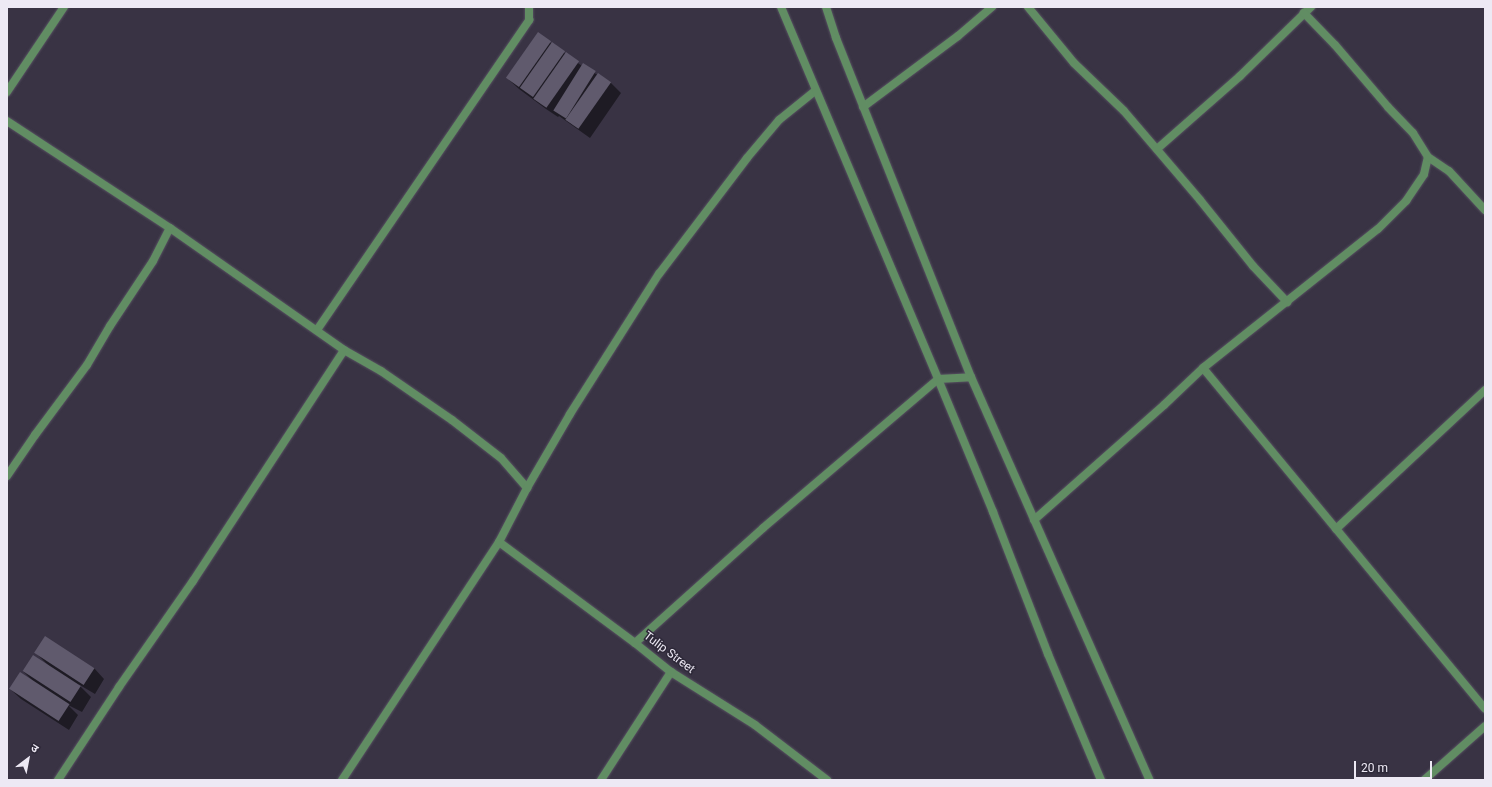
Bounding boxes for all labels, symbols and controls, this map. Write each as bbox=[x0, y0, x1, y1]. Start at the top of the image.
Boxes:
street label: Tulip Street bbox=[641, 629, 697, 677]
north arrow bbox=[8, 739, 48, 779]
text: उ bbox=[28, 741, 41, 756]
scale bar bbox=[1356, 753, 1434, 779]
text: 20 m bbox=[1361, 761, 1388, 775]

